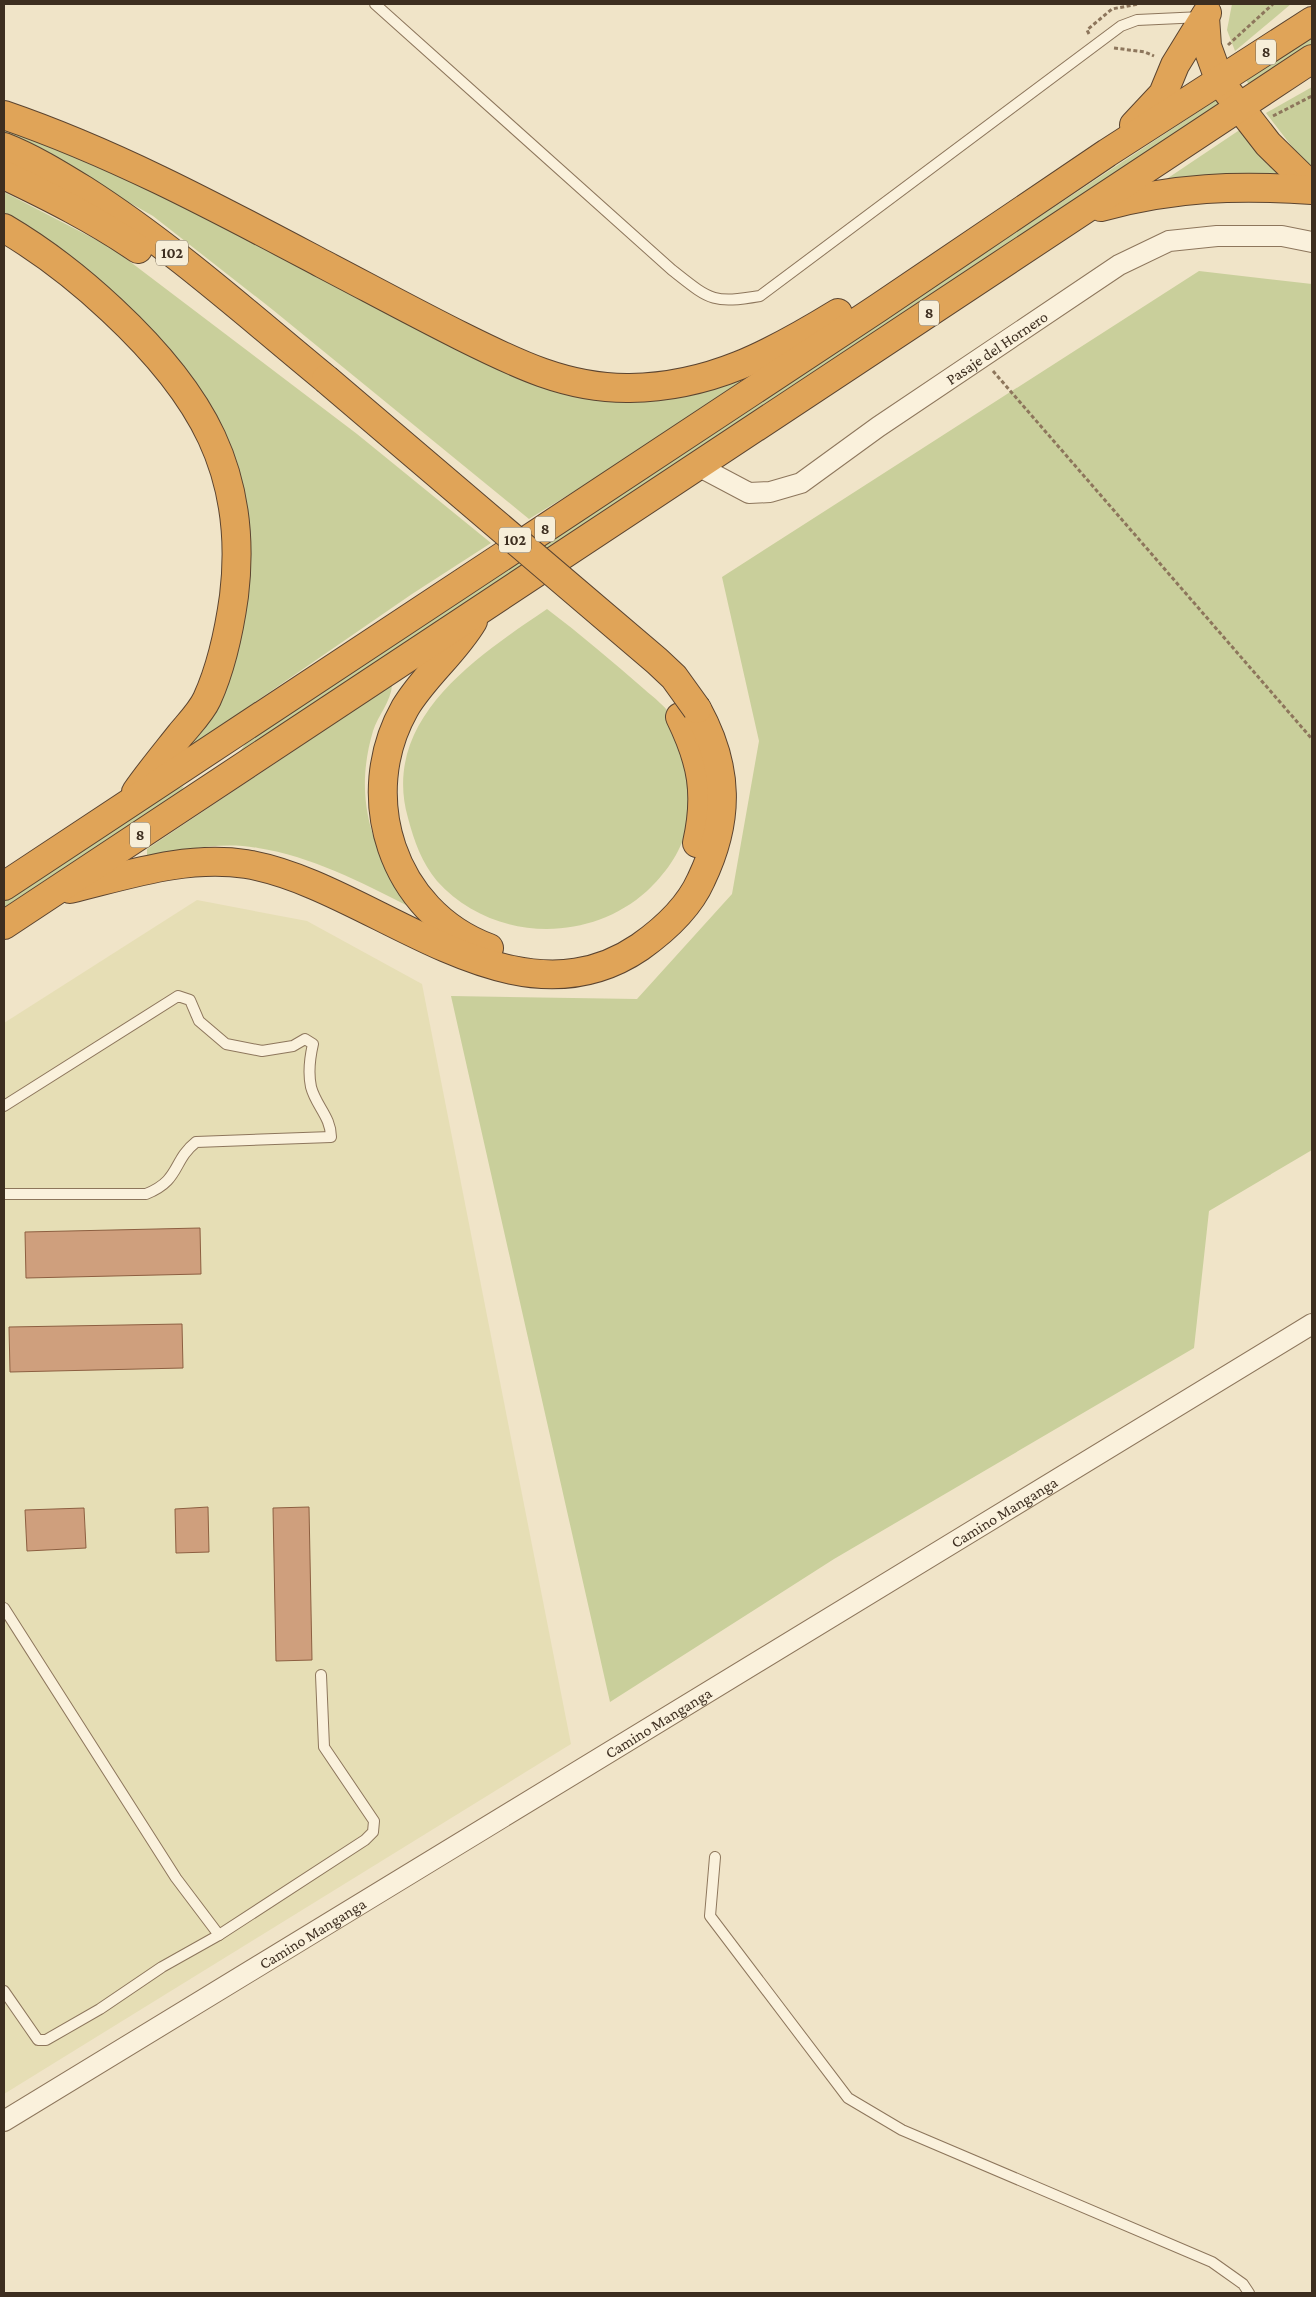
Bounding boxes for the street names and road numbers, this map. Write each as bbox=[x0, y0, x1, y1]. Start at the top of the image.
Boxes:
road number: 8 bbox=[1256, 40, 1276, 64]
road number: 102 bbox=[156, 240, 188, 266]
road number: 8 bbox=[919, 300, 939, 326]
street label: Pasaje del Hornero bbox=[943, 307, 1050, 387]
road number: 8 bbox=[535, 516, 555, 542]
road number: 102 bbox=[499, 528, 531, 552]
road number: 8 bbox=[130, 822, 150, 848]
street label: Camino Manganga bbox=[948, 1473, 1061, 1551]
street label: Camino Manganga bbox=[602, 1683, 715, 1761]
street label: Camino Manganga bbox=[256, 1894, 369, 1972]

